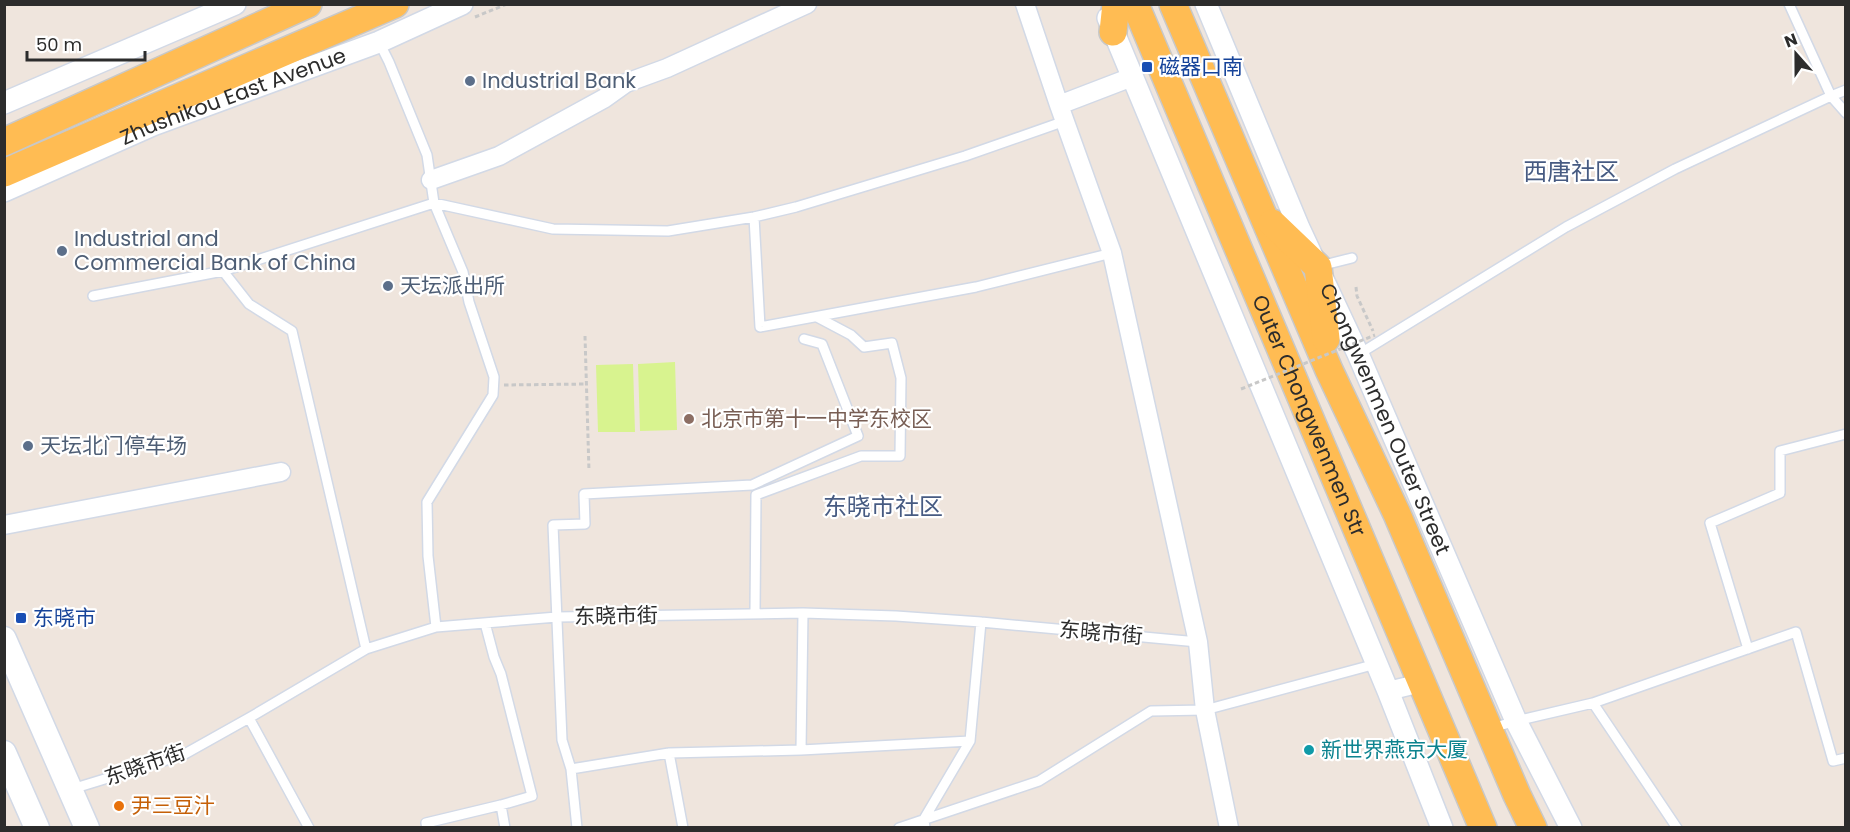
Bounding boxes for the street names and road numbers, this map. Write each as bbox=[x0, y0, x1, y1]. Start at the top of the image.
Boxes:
street label: Zhushikou East Avenue bbox=[115, 40, 350, 152]
street label: Chongwenmen Outer Street bbox=[1313, 278, 1458, 559]
street label: Outer Chongwenmen Str bbox=[1245, 290, 1373, 541]
street label: 东晓市街 bbox=[574, 600, 658, 631]
street label: 东晓市街 bbox=[1058, 614, 1144, 651]
street label: 东晓市街 bbox=[100, 737, 189, 792]

